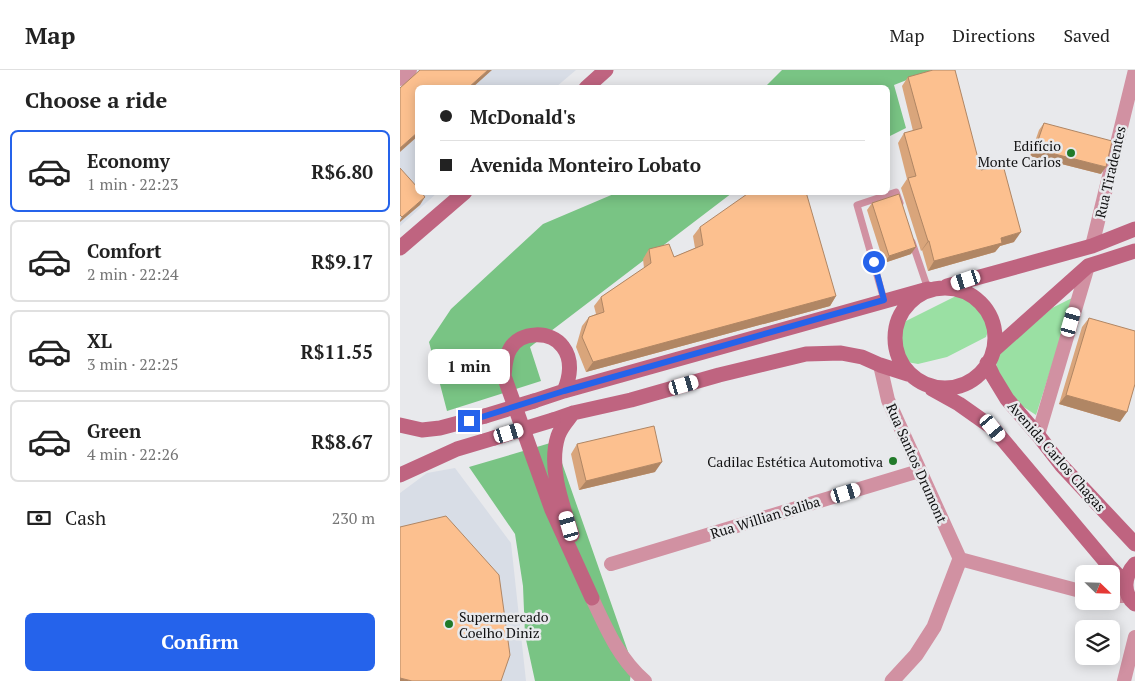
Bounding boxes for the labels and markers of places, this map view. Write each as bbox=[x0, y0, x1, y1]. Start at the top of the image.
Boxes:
place label: Edifício Monte Carlos bbox=[978, 136, 1061, 171]
marker: Edifício Monte Carlos bbox=[1065, 147, 1077, 159]
place label: Cadilac Estética Automotiva bbox=[707, 452, 883, 471]
marker: Cadilac Estética Automotiva bbox=[887, 455, 899, 467]
place label: Supermercado Coelho Diniz bbox=[459, 607, 549, 642]
marker: Supermercado Coelho Diniz bbox=[443, 618, 455, 630]

